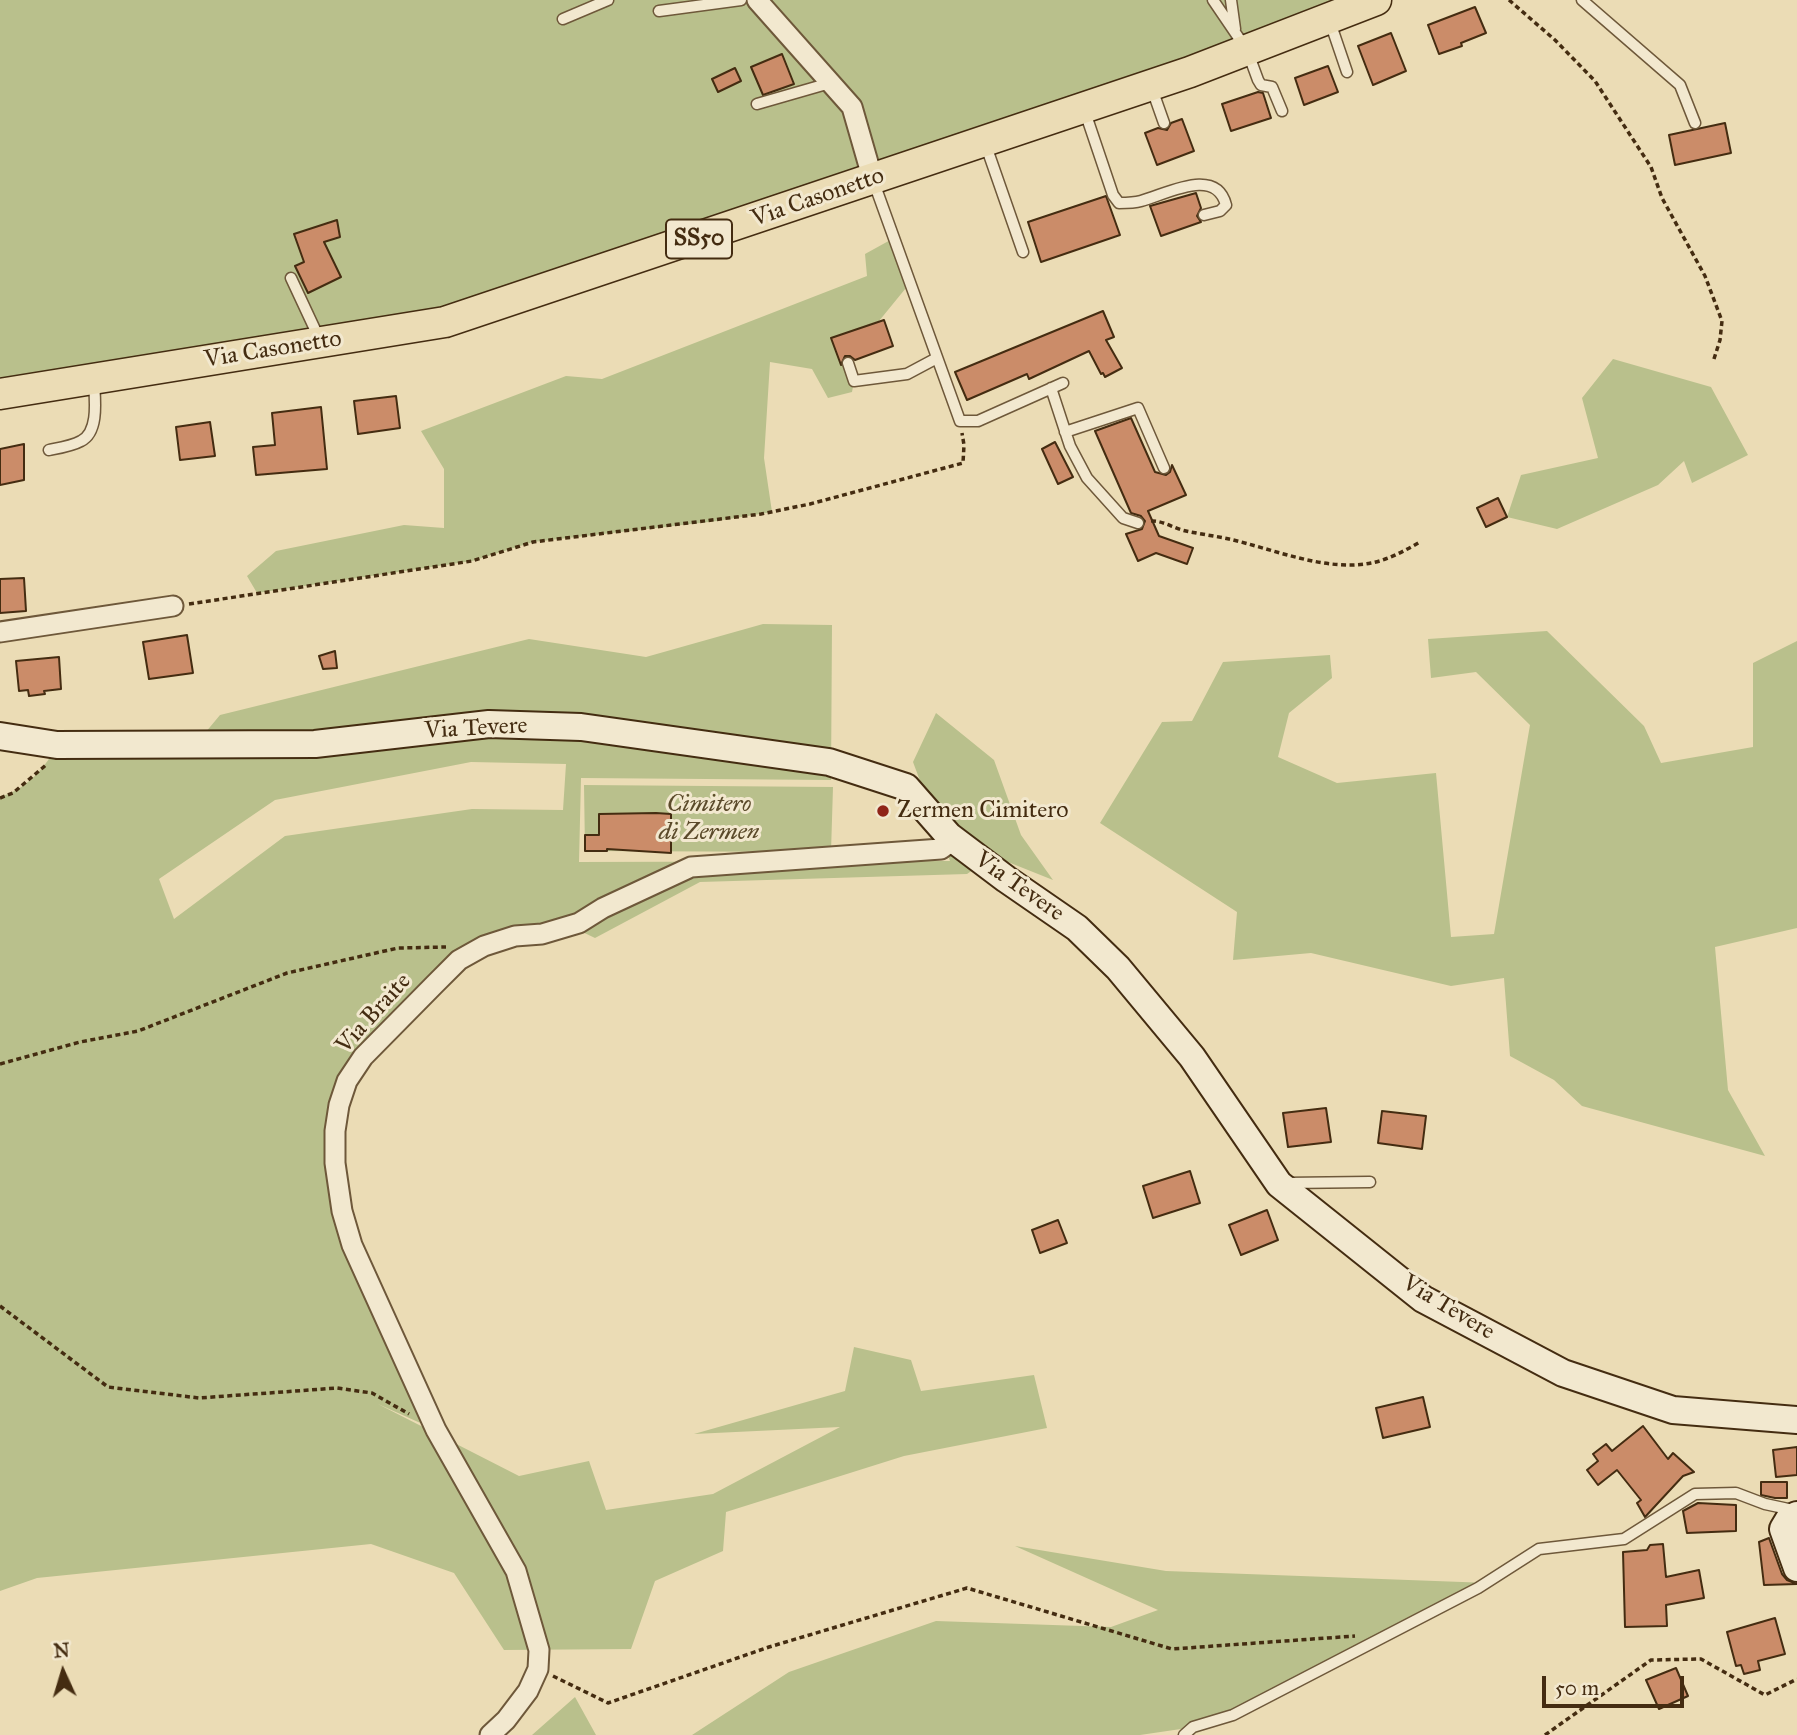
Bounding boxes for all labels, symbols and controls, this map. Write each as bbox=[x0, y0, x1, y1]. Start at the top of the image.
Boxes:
street label: Via Casonetto bbox=[748, 162, 888, 234]
road number: SS50 bbox=[666, 220, 732, 258]
street label: Via Casonetto bbox=[202, 325, 344, 375]
street label: Via Tevere bbox=[424, 712, 528, 746]
park label: Cimitero di Zermen bbox=[659, 791, 759, 847]
place label: Zermen Cimitero bbox=[897, 797, 1068, 825]
marker: Zermen Cimitero bbox=[875, 803, 891, 819]
street label: Via Tevere bbox=[969, 846, 1069, 928]
street label: Via Braite bbox=[330, 968, 418, 1060]
street label: Via Tevere bbox=[1396, 1269, 1500, 1347]
north arrow bbox=[28, 1637, 98, 1707]
text: N bbox=[53, 1639, 70, 1663]
scale bar bbox=[1545, 1662, 1687, 1706]
text: 50 m bbox=[1555, 1675, 1599, 1701]

